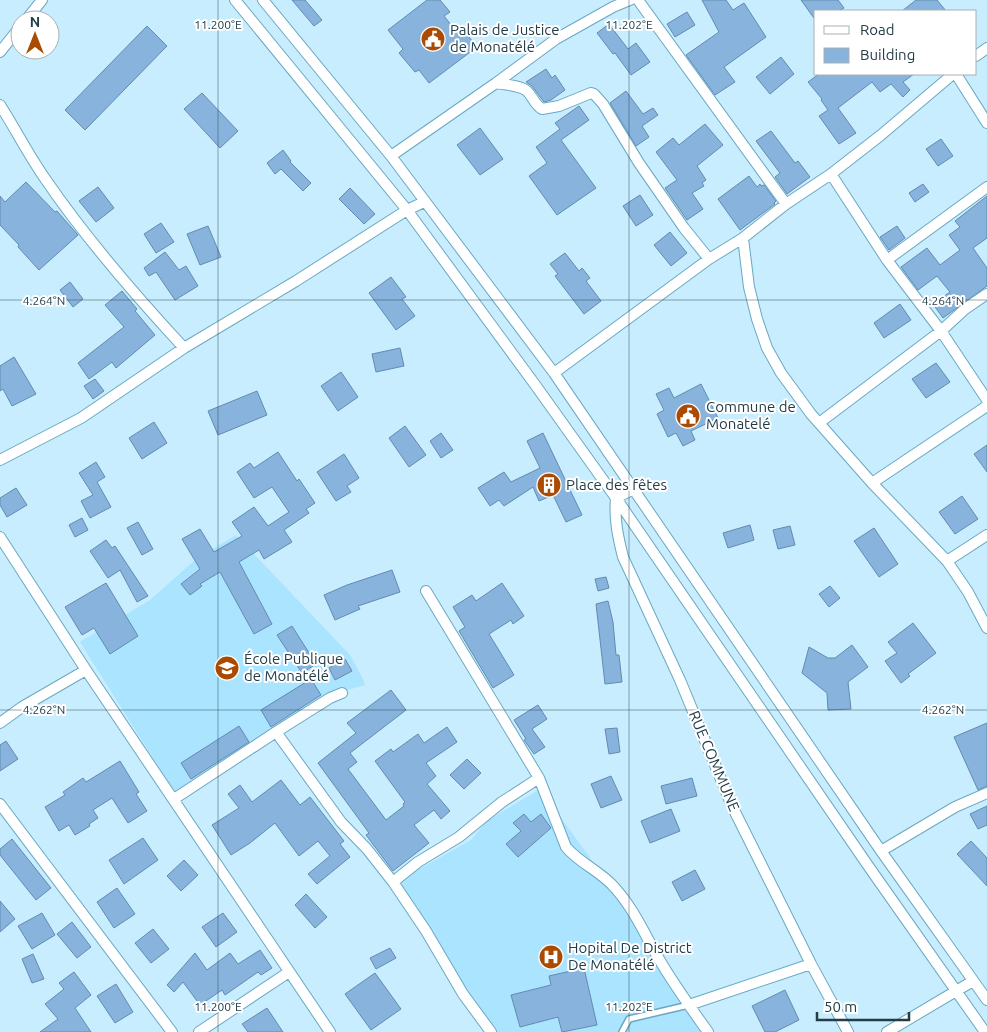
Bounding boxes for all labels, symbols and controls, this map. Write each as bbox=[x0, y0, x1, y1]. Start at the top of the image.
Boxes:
north arrow bbox=[10, 10, 60, 60]
legend bbox=[814, 10, 977, 75]
text: N bbox=[30, 14, 40, 30]
text: 11.200°E bbox=[194, 18, 242, 31]
text: 11.202°E bbox=[605, 18, 653, 31]
place label: Palais de Justice de Monatélé bbox=[450, 21, 560, 55]
text: Road bbox=[860, 21, 895, 38]
public building icon: Palais de Justice de Monatélé bbox=[420, 26, 446, 52]
text: Building bbox=[860, 46, 915, 63]
text: 4.264°N bbox=[23, 294, 65, 307]
text: 4.264°N bbox=[922, 294, 964, 307]
place label: Commune de Monatelé bbox=[706, 398, 796, 432]
public building icon: Commune de Monatelé bbox=[675, 403, 701, 429]
building icon: Place des fêtes bbox=[536, 472, 562, 498]
place label: Place des fêtes bbox=[566, 476, 667, 493]
place label: École Publique de Monatélé bbox=[244, 650, 343, 684]
school or university icon: École Publique de Monatélé bbox=[214, 655, 240, 681]
text: 4.262°N bbox=[23, 703, 65, 716]
text: 4.262°N bbox=[922, 703, 964, 716]
street label: RUE COMMUNE bbox=[686, 708, 743, 814]
place label: Hopital De District De Monatélé bbox=[568, 939, 692, 973]
hospital icon: Hopital De District De Monatélé bbox=[538, 944, 564, 970]
scale bar bbox=[817, 990, 910, 1022]
text: 50 m bbox=[824, 998, 857, 1015]
text: 11.200°E bbox=[194, 1000, 242, 1013]
text: 11.202°E bbox=[605, 1000, 653, 1013]

